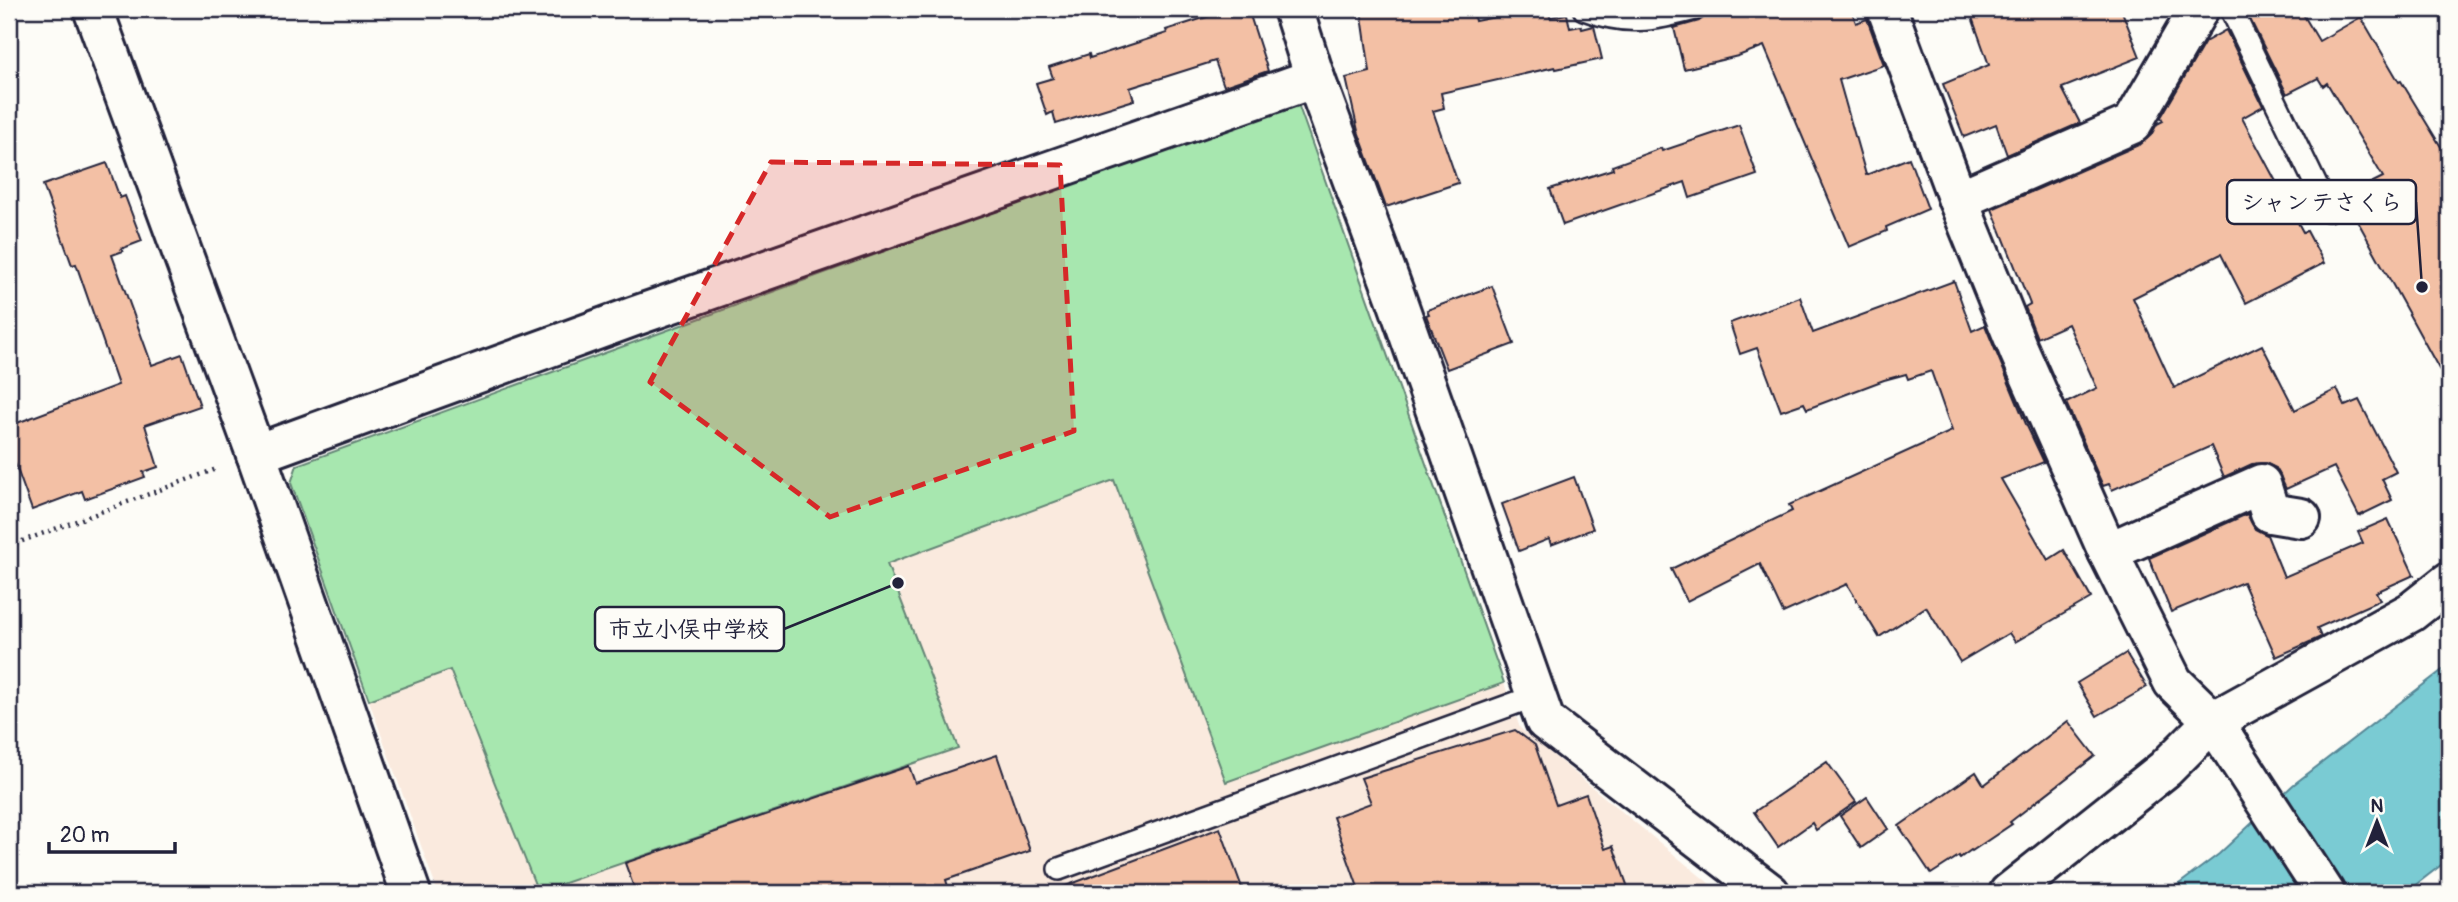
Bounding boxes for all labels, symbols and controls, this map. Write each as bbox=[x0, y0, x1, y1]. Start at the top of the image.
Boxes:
callout: シャンテさくら bbox=[2227, 180, 2416, 224]
text: シャンテさくら bbox=[2241, 188, 2403, 217]
callout: 市立小俣中学校 bbox=[595, 607, 784, 651]
text: 市立小俣中学校 bbox=[609, 615, 770, 644]
north arrow bbox=[2342, 786, 2412, 856]
text: N bbox=[2371, 794, 2384, 818]
scale bar bbox=[49, 811, 175, 855]
text: 20 m bbox=[60, 822, 109, 849]

